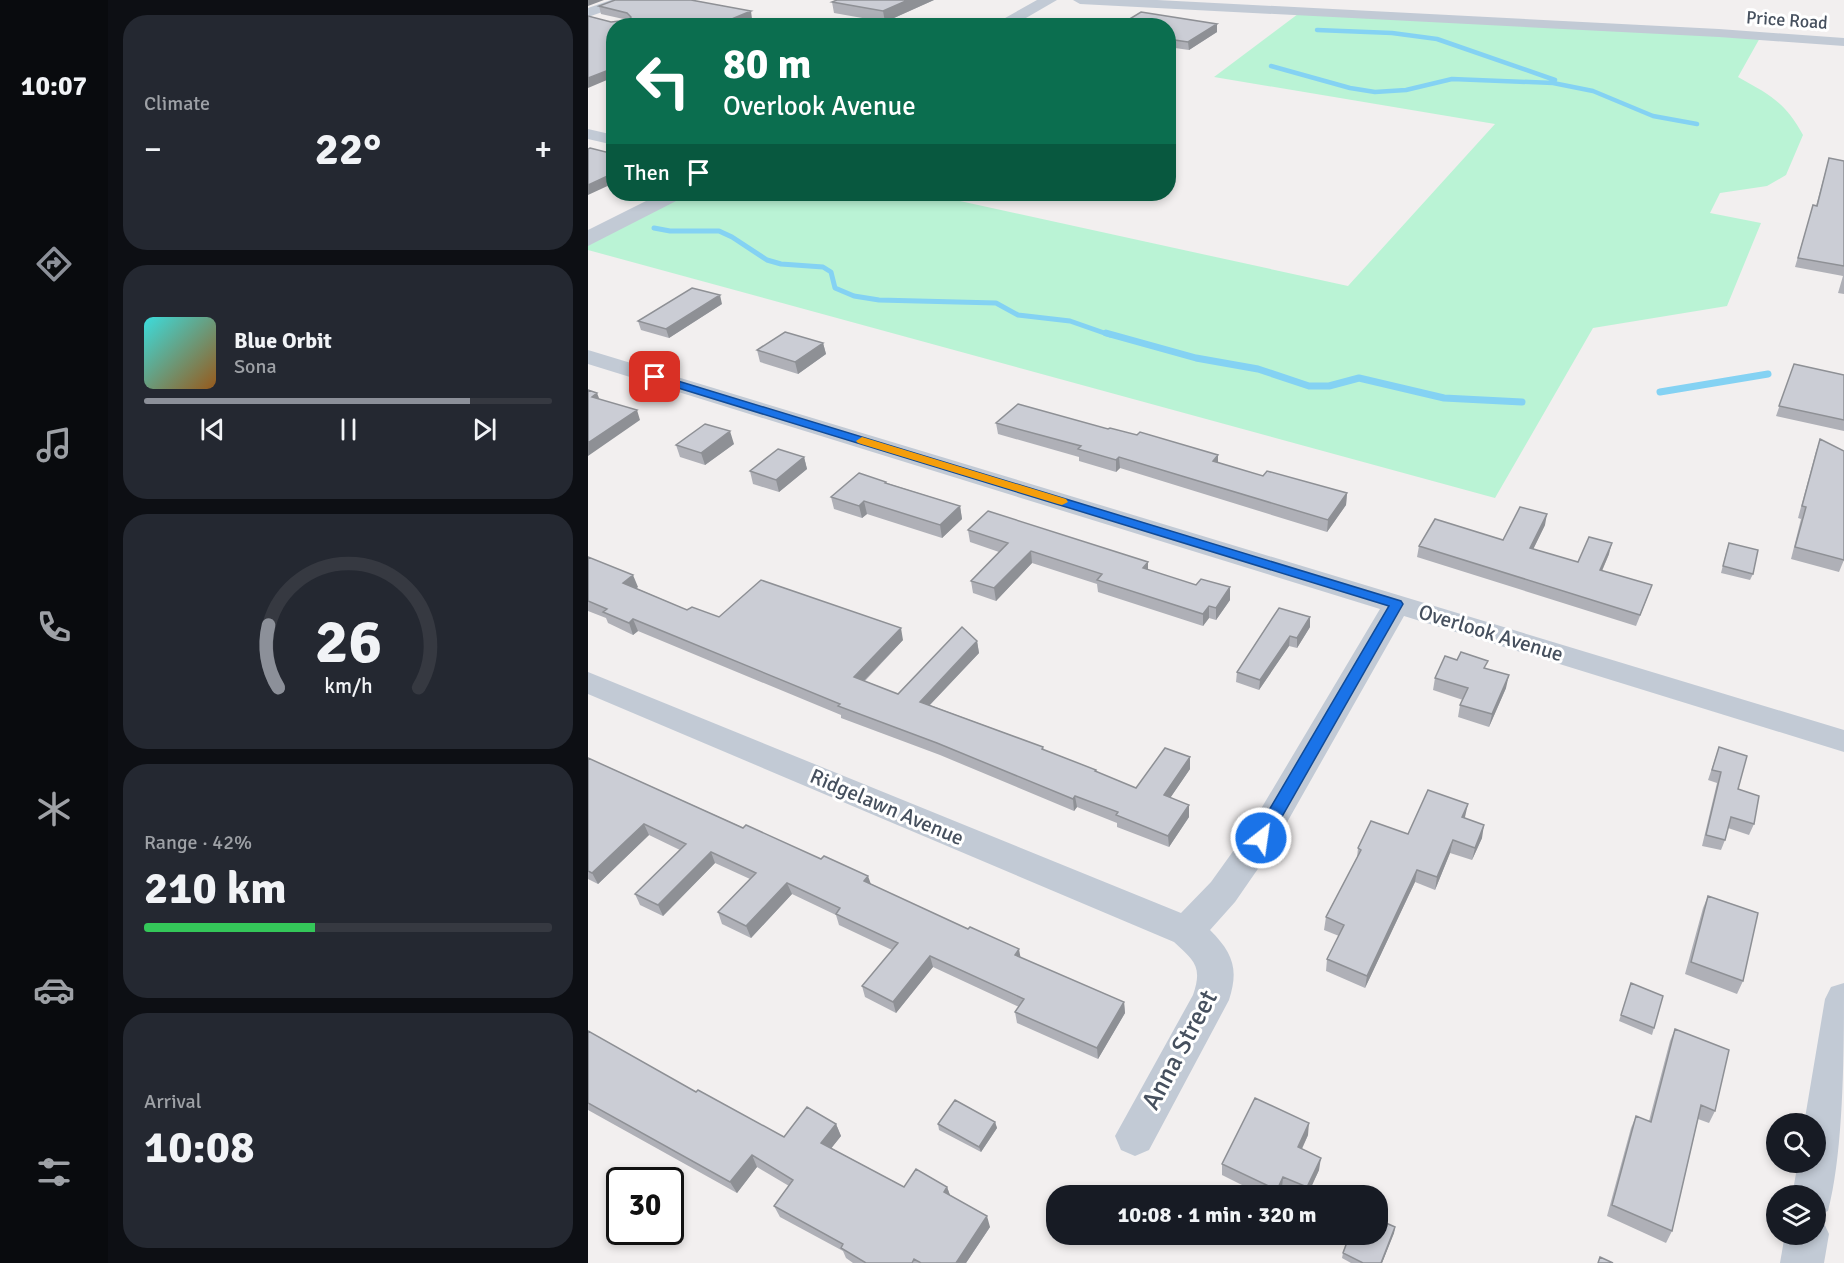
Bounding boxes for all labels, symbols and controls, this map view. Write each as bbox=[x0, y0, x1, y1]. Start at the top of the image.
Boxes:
street label: Price Road bbox=[1746, 6, 1828, 34]
text: 80 m bbox=[723, 39, 812, 90]
icon: left bbox=[624, 42, 702, 120]
text: 10:07 bbox=[21, 70, 87, 103]
text: Overlook Avenue bbox=[723, 90, 916, 123]
text: Climate bbox=[144, 91, 210, 116]
text: 22° bbox=[315, 122, 381, 177]
text: − bbox=[144, 129, 162, 170]
text: + bbox=[534, 129, 552, 170]
icon: arrive bbox=[682, 156, 715, 189]
text: Then bbox=[624, 159, 670, 186]
icon: directions bbox=[33, 243, 75, 285]
text: Blue Orbit bbox=[234, 327, 332, 354]
pin bbox=[629, 351, 680, 402]
text: Sona bbox=[234, 354, 277, 379]
icon: arrive bbox=[638, 360, 671, 393]
icon: previous bbox=[196, 413, 229, 446]
icon: pause bbox=[332, 413, 365, 446]
icon: next bbox=[468, 413, 501, 446]
icon: music bbox=[33, 424, 75, 466]
street label: Overlook Avenue bbox=[1415, 599, 1567, 667]
text: 26 bbox=[314, 604, 382, 681]
icon: phone bbox=[33, 606, 75, 648]
text: km/h bbox=[324, 674, 372, 700]
street label: Ridgelawn Avenue bbox=[806, 763, 968, 851]
icon: climate bbox=[33, 788, 75, 830]
position arrow bbox=[1229, 806, 1293, 870]
text: Range · 42% bbox=[144, 830, 252, 855]
text: 210 km bbox=[144, 861, 287, 916]
icon: car bbox=[33, 969, 75, 1011]
street label: Anna Street bbox=[1135, 985, 1225, 1115]
text: Arrival bbox=[144, 1089, 202, 1114]
map controls bbox=[1766, 1113, 1826, 1245]
button: search bbox=[1766, 1113, 1826, 1173]
text: 10:08 bbox=[144, 1120, 254, 1175]
icon: filters bbox=[33, 1151, 75, 1193]
speed limit sign: 30 bbox=[606, 1167, 684, 1245]
button: layers bbox=[1766, 1185, 1826, 1245]
text: 10:08 · 1 min · 320 m bbox=[1117, 1201, 1317, 1228]

